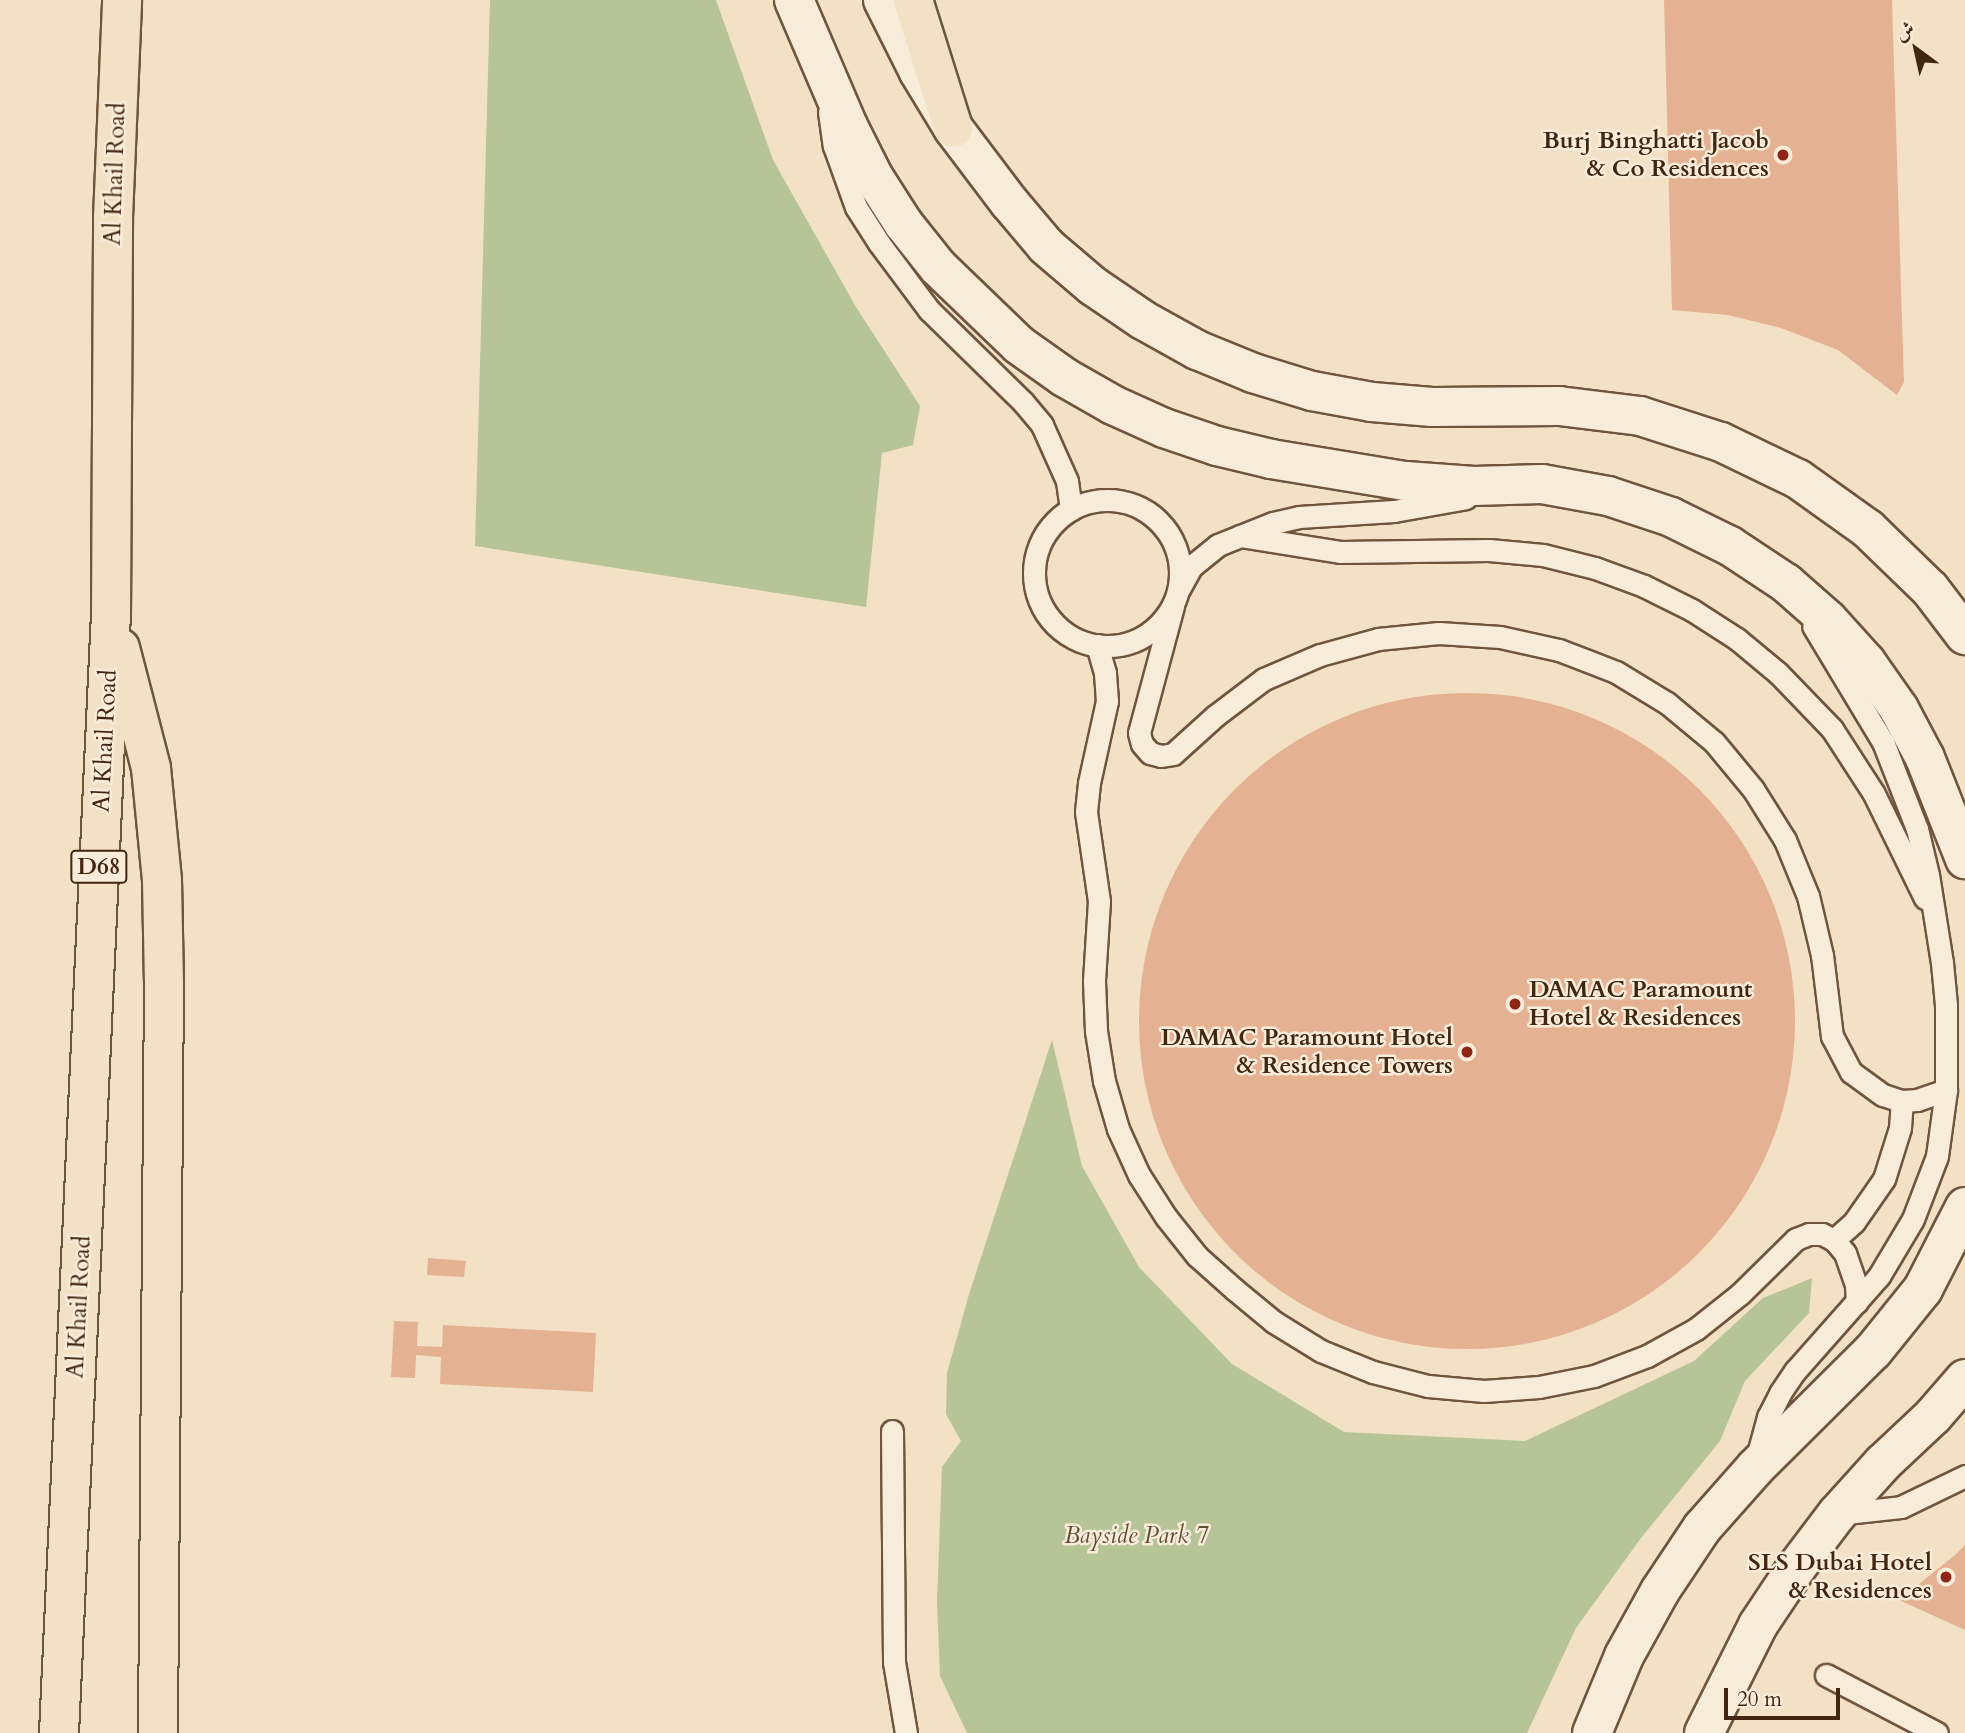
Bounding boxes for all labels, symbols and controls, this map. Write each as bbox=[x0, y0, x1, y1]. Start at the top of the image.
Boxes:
north arrow bbox=[1881, 14, 1951, 84]
text: ش bbox=[1890, 15, 1920, 47]
street label: Al Khail Road bbox=[98, 102, 132, 246]
place label: Burj Binghatti Jacob & Co Residences bbox=[1542, 127, 1769, 183]
marker: Burj Binghatti Jacob & Co Residences bbox=[1775, 147, 1791, 163]
street label: Al Khail Road bbox=[87, 669, 123, 813]
road number: D68 bbox=[69, 848, 129, 887]
place label: DAMAC Paramount Hotel & Residences bbox=[1529, 976, 1752, 1032]
marker: DAMAC Paramount Hotel & Residences bbox=[1507, 996, 1523, 1012]
place label: DAMAC Paramount Hotel & Residence Towers bbox=[1161, 1024, 1453, 1080]
marker: DAMAC Paramount Hotel & Residence Towers bbox=[1459, 1044, 1475, 1060]
street label: Al Khail Road bbox=[61, 1235, 97, 1379]
park label: Bayside Park 7 bbox=[1064, 1522, 1208, 1550]
place label: SLS Dubai Hotel & Residences bbox=[1748, 1549, 1932, 1605]
marker: SLS Dubai Hotel & Residences bbox=[1938, 1569, 1954, 1585]
scale bar bbox=[1727, 1674, 1842, 1718]
text: 20 m bbox=[1737, 1685, 1782, 1714]

